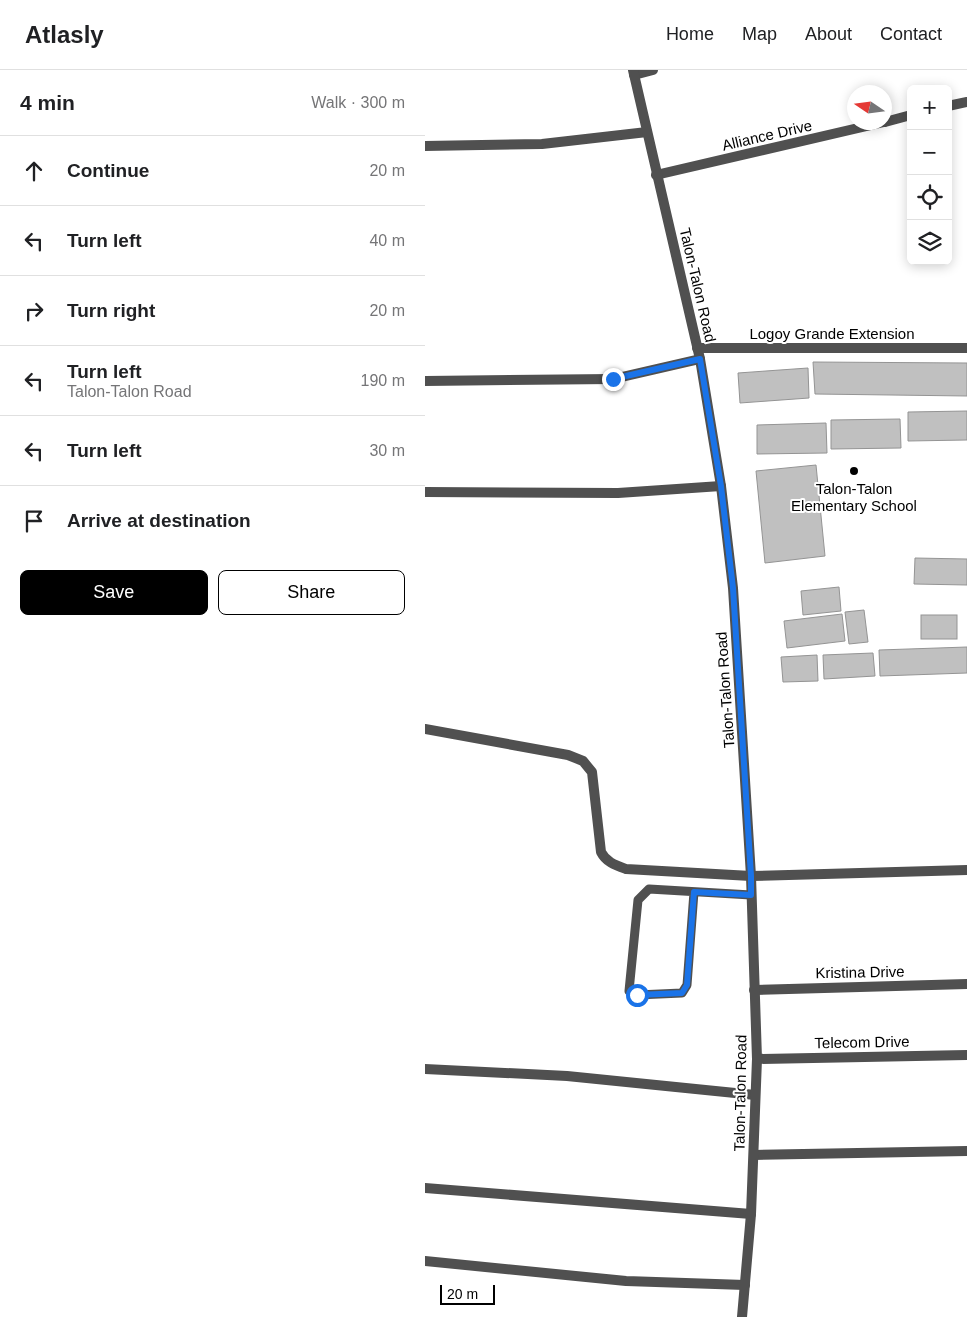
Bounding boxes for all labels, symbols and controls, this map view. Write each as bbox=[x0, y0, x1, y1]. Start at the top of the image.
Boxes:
text: Atlasly bbox=[25, 21, 104, 48]
text: Home bbox=[666, 24, 714, 44]
text: Map bbox=[742, 24, 777, 44]
text: About bbox=[805, 24, 852, 44]
text: Contact bbox=[880, 24, 942, 44]
north arrow bbox=[847, 85, 892, 130]
map controls bbox=[907, 85, 952, 265]
button: + bbox=[907, 85, 952, 130]
text: 4 min bbox=[20, 91, 75, 114]
text: Walk · 300 m bbox=[311, 94, 405, 111]
street label: Alliance Drive bbox=[720, 116, 814, 154]
button: − bbox=[907, 130, 952, 175]
icon: ahead bbox=[20, 157, 48, 185]
text: Continue bbox=[67, 160, 149, 181]
text: 20 m bbox=[369, 162, 405, 179]
button: locate bbox=[907, 175, 952, 220]
button: layers bbox=[907, 220, 952, 265]
street label: Talon-Talon Road bbox=[677, 226, 719, 344]
icon: left bbox=[20, 227, 48, 255]
text: Turn left bbox=[67, 230, 142, 251]
text: 40 m bbox=[369, 232, 405, 249]
icon: right bbox=[20, 297, 48, 325]
text: Turn right bbox=[67, 300, 155, 321]
text: 20 m bbox=[369, 302, 405, 319]
street label: Logoy Grande Extension bbox=[749, 325, 915, 342]
text: Turn left bbox=[67, 361, 142, 382]
icon: left bbox=[20, 367, 48, 395]
route end bbox=[602, 368, 625, 391]
text: 190 m bbox=[361, 372, 405, 389]
text: Talon-Talon Road bbox=[67, 383, 192, 400]
icon: left bbox=[20, 437, 48, 465]
text: Turn left bbox=[67, 440, 142, 461]
text: 30 m bbox=[369, 442, 405, 459]
marker: Talon-Talon Elementary School bbox=[848, 465, 860, 477]
place label: Talon-Talon Elementary School bbox=[791, 480, 917, 514]
icon: arrive bbox=[20, 507, 48, 535]
text: Arrive at destination bbox=[67, 510, 251, 531]
button: Save bbox=[20, 570, 208, 615]
button: Share bbox=[218, 570, 405, 615]
street label: Talon-Talon Road bbox=[712, 631, 738, 749]
street label: Kristina Drive bbox=[815, 963, 905, 981]
route start bbox=[626, 984, 649, 1007]
street label: Telecom Drive bbox=[814, 1033, 910, 1051]
street label: Talon-Talon Road bbox=[730, 1034, 750, 1152]
scale bar bbox=[440, 1282, 495, 1305]
text: 20 m bbox=[447, 1286, 478, 1302]

